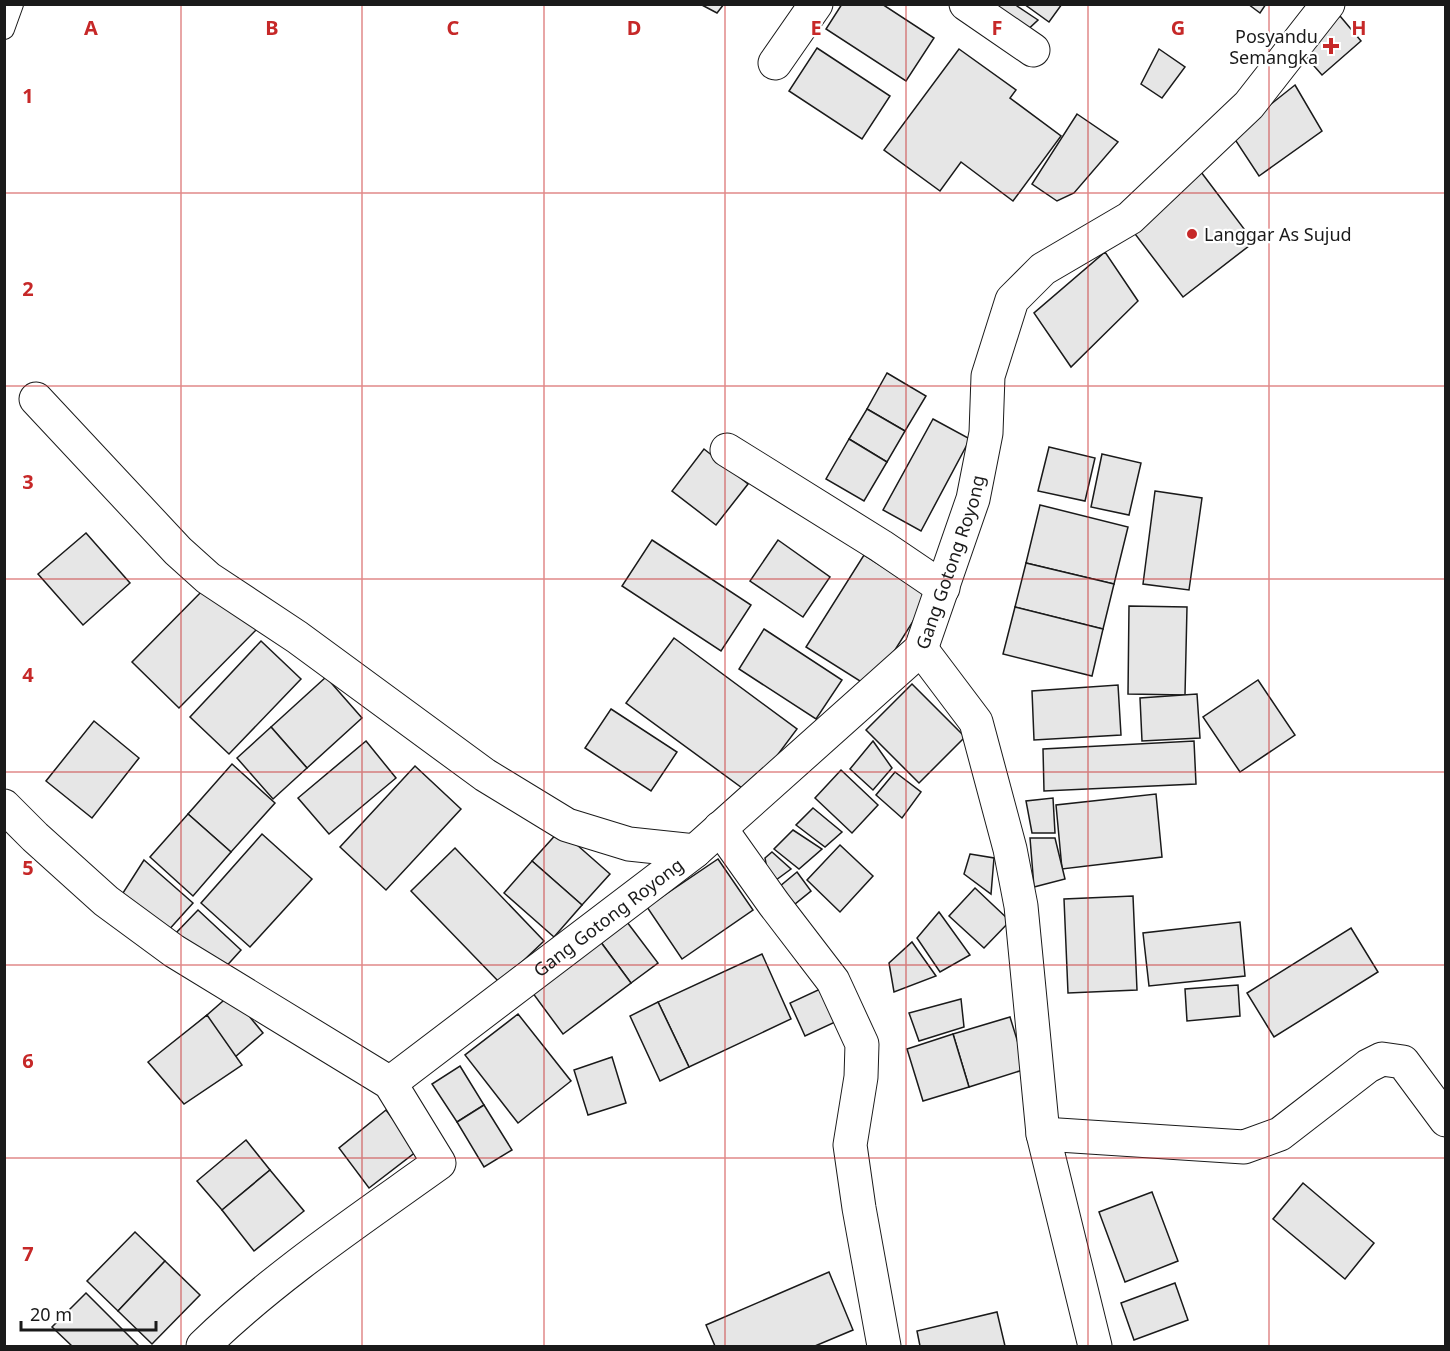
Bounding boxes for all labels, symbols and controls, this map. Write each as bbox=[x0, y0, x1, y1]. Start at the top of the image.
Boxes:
text: A bbox=[84, 14, 98, 41]
text: B bbox=[265, 14, 279, 41]
text: C bbox=[447, 14, 460, 41]
text: D bbox=[627, 14, 641, 41]
text: E bbox=[810, 14, 822, 41]
text: F bbox=[992, 14, 1002, 41]
text: G bbox=[1171, 14, 1185, 41]
text: H bbox=[1351, 14, 1367, 41]
place label: Posyandu Semangka bbox=[1229, 24, 1318, 69]
marker: Posyandu Semangka bbox=[1322, 37, 1340, 55]
text: 1 bbox=[22, 82, 34, 109]
place label: Langgar As Sujud bbox=[1204, 222, 1352, 246]
marker: Langgar As Sujud bbox=[1185, 227, 1199, 241]
text: 2 bbox=[22, 275, 34, 302]
text: 3 bbox=[22, 468, 34, 495]
street label: Gang Gotong Royong bbox=[910, 473, 989, 652]
text: 4 bbox=[22, 661, 34, 688]
street label: Gang Gotong Royong bbox=[528, 852, 688, 982]
text: 5 bbox=[22, 854, 34, 881]
text: 6 bbox=[22, 1047, 34, 1074]
text: 7 bbox=[22, 1240, 34, 1267]
scale bar bbox=[21, 1294, 156, 1332]
text: 20 m bbox=[30, 1302, 72, 1326]

